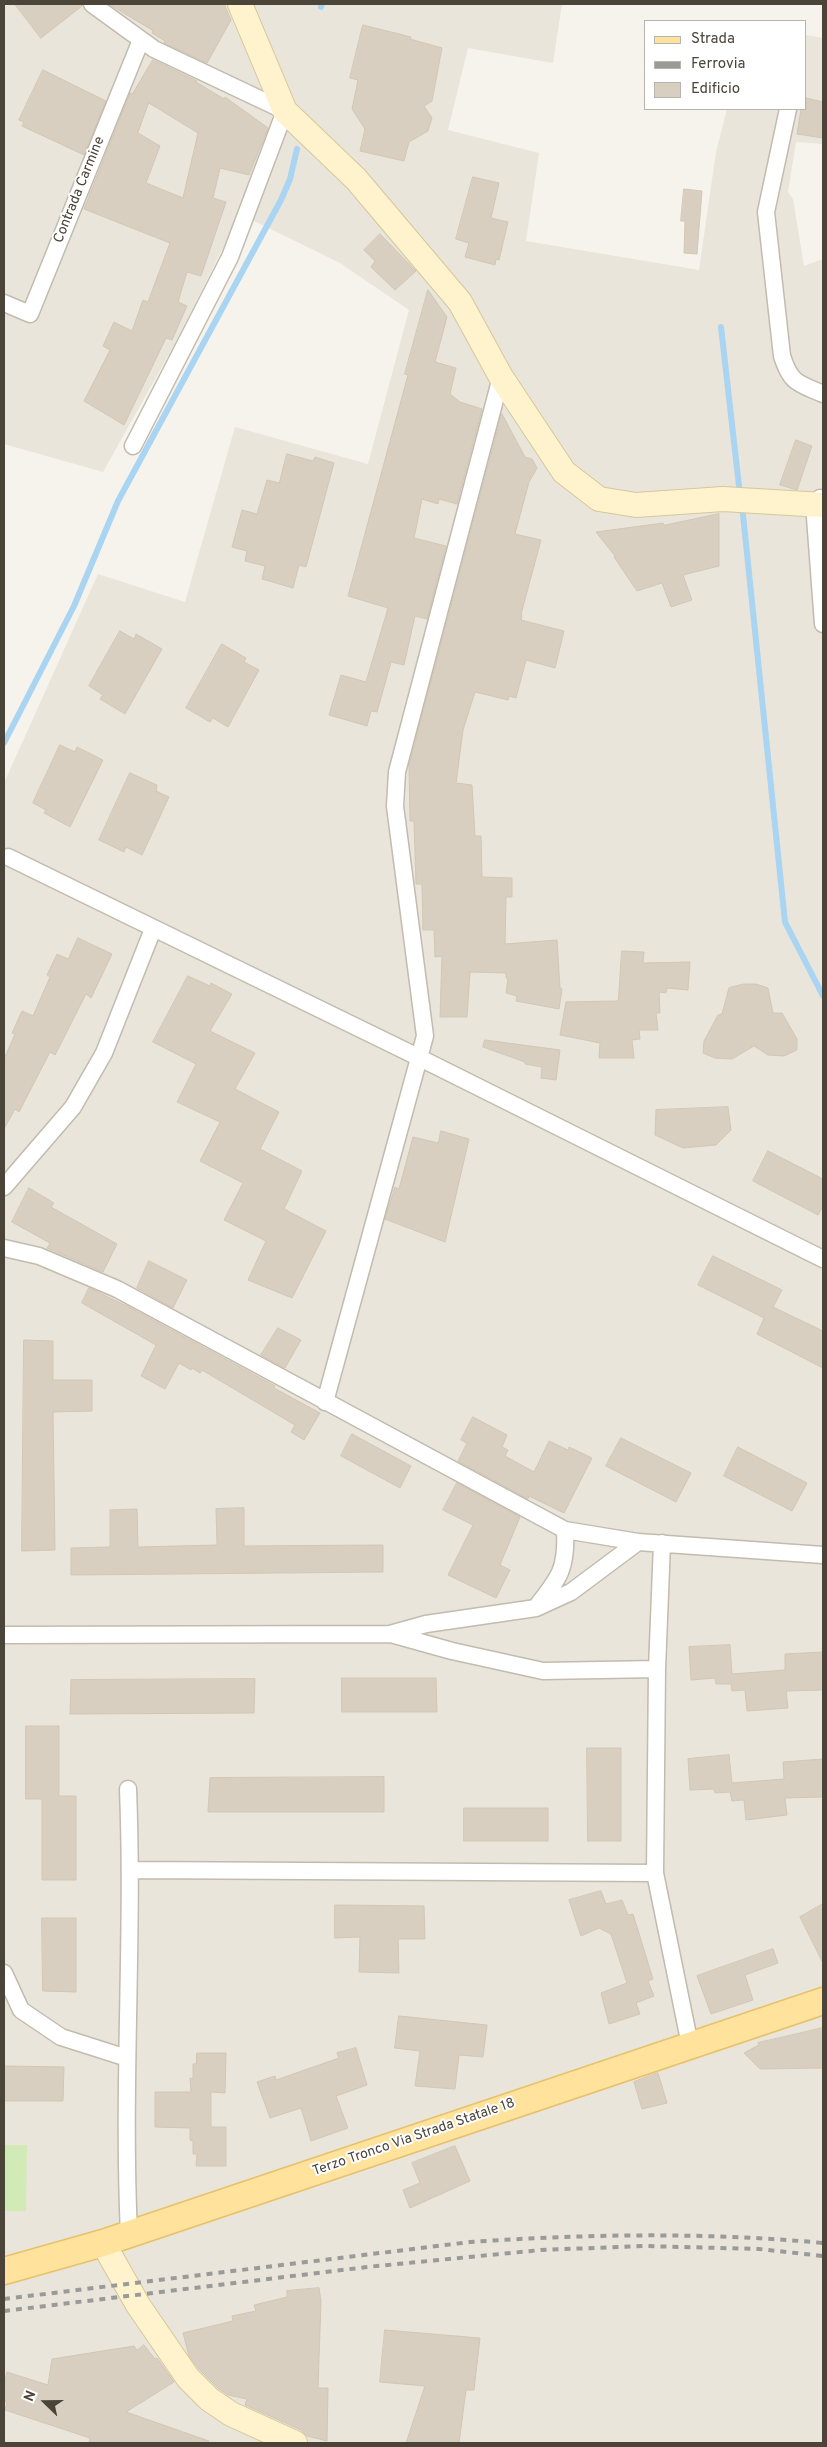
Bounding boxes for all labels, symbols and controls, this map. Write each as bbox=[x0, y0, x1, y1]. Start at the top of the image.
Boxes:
legend bbox=[644, 20, 807, 110]
text: Strada bbox=[691, 30, 735, 49]
text: Ferrovia bbox=[691, 55, 745, 74]
text: Edificio bbox=[691, 80, 740, 99]
street label: Contrada Carmine bbox=[51, 134, 109, 246]
street label: Terzo Tronco Via Strada Statale 18 bbox=[311, 2095, 517, 2181]
north arrow bbox=[20, 2377, 70, 2427]
text: N bbox=[21, 2388, 40, 2404]

